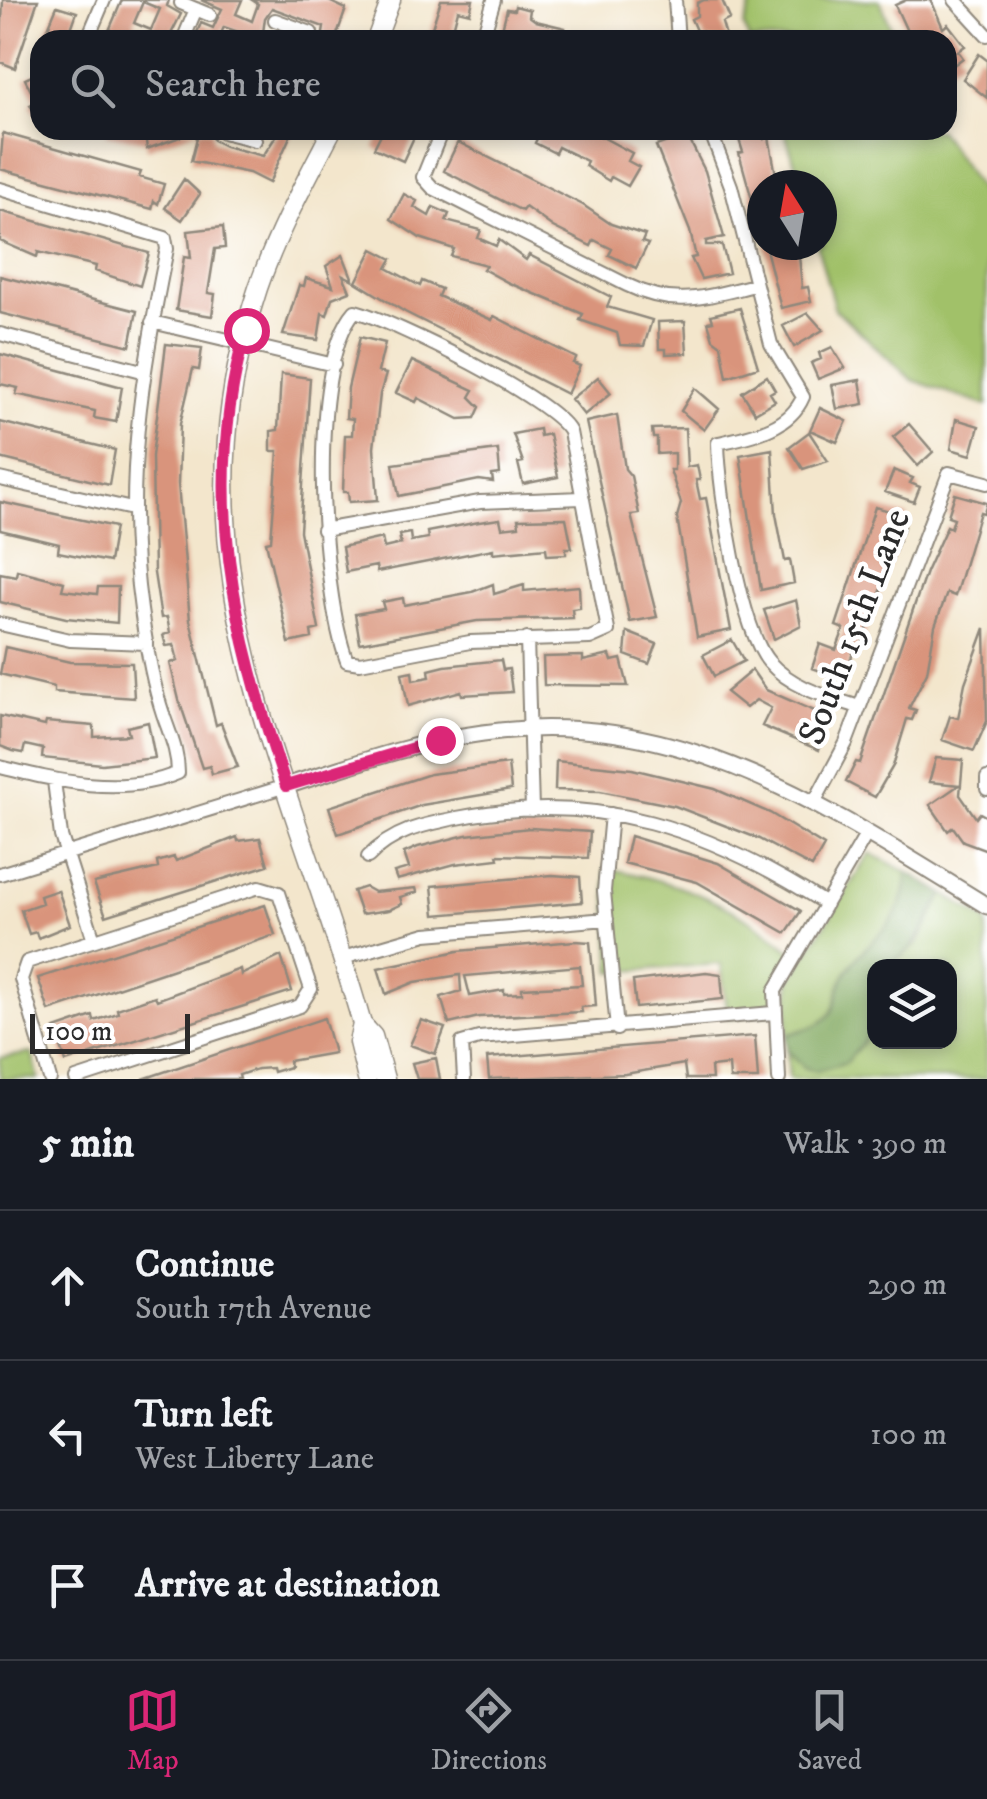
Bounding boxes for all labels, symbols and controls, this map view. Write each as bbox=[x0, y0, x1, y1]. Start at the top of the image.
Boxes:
search box bbox=[30, 30, 957, 140]
icon: search bbox=[65, 58, 120, 113]
text: Search here bbox=[145, 61, 321, 109]
north arrow bbox=[747, 170, 837, 260]
route start bbox=[224, 308, 270, 354]
street label: South 15th Lane bbox=[788, 502, 922, 752]
route end bbox=[418, 718, 464, 764]
map controls bbox=[867, 959, 957, 1049]
button: layers bbox=[867, 959, 957, 1049]
scale bar bbox=[30, 1009, 190, 1054]
text: 100 m bbox=[45, 1014, 112, 1049]
text: 5 min bbox=[40, 1118, 134, 1170]
text: Walk · 390 m bbox=[783, 1124, 947, 1164]
text: Continue bbox=[135, 1241, 274, 1289]
icon: ahead bbox=[40, 1258, 95, 1313]
text: 290 m bbox=[867, 1265, 947, 1305]
text: South 17th Avenue bbox=[135, 1289, 371, 1329]
text: Turn left bbox=[135, 1391, 273, 1439]
icon: left bbox=[40, 1408, 95, 1463]
text: 100 m bbox=[870, 1415, 947, 1455]
text: West Liberty Lane bbox=[135, 1439, 374, 1479]
icon: arrive bbox=[40, 1558, 95, 1613]
text: Arrive at destination bbox=[135, 1561, 440, 1609]
tab: Map bbox=[125, 1683, 180, 1778]
tab: Directions bbox=[431, 1683, 547, 1778]
tab: Saved bbox=[797, 1683, 862, 1778]

